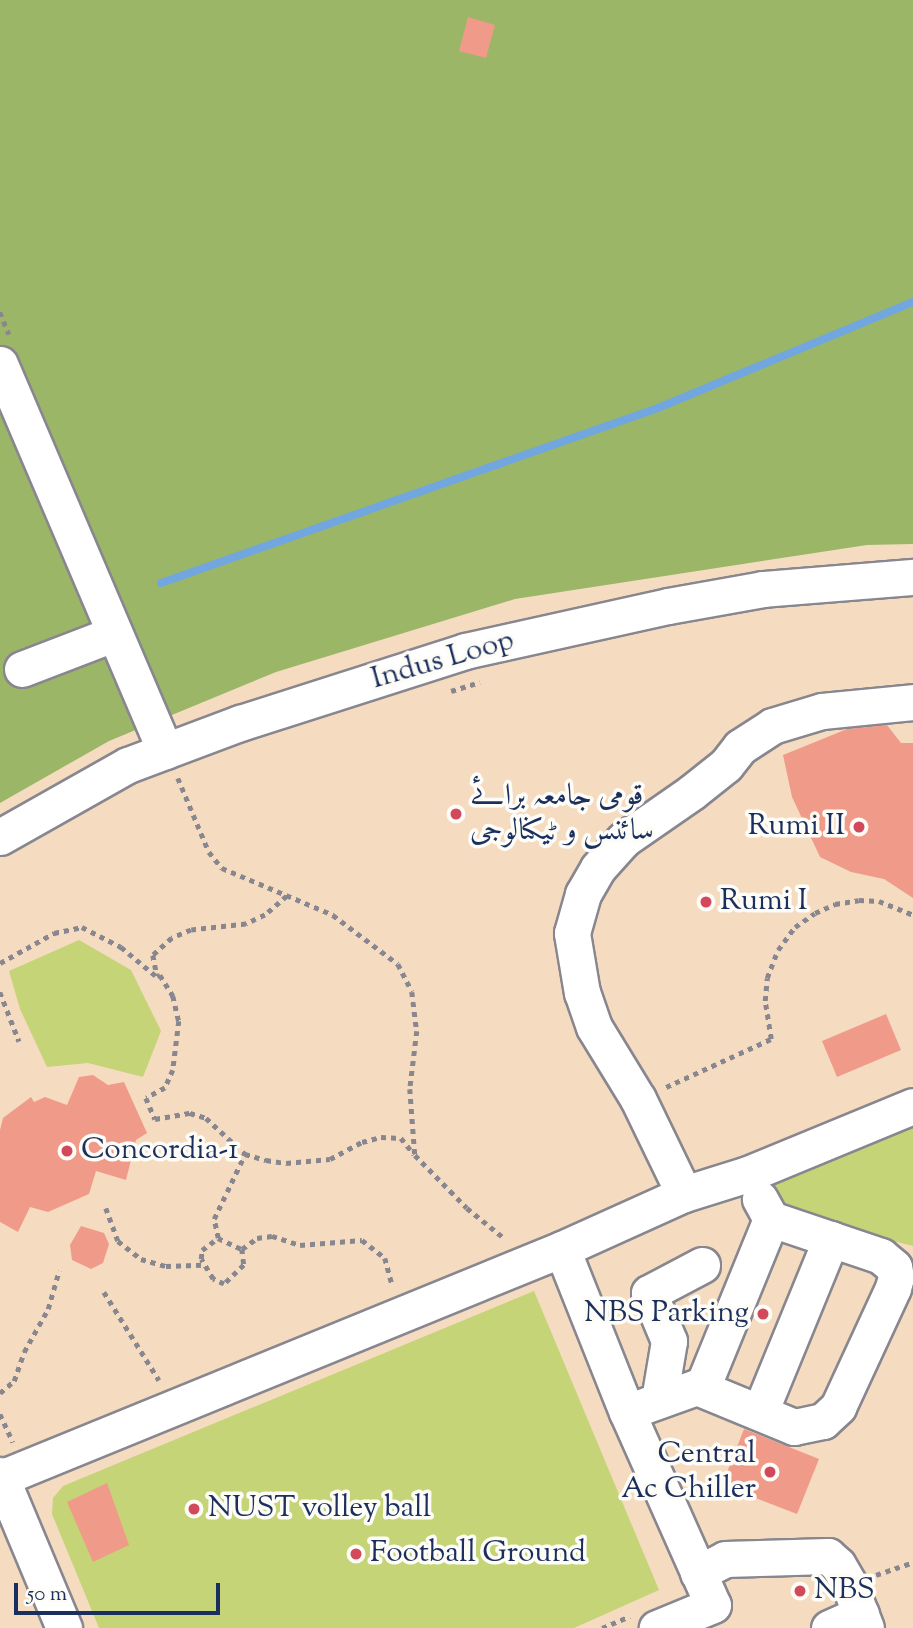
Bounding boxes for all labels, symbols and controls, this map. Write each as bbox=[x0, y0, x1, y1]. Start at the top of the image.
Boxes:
street label: Indus Loop bbox=[368, 623, 518, 699]
place label: قومی جامعہ برائے سائنس و ٹیکنالوجی bbox=[470, 779, 654, 850]
marker: قومی جامعہ برائے سائنس و ٹیکنالوجی bbox=[448, 806, 464, 822]
place label: Rumi II bbox=[748, 809, 845, 845]
marker: Rumi II bbox=[851, 819, 867, 835]
place label: Rumi I bbox=[720, 884, 808, 920]
marker: Rumi I bbox=[698, 894, 714, 910]
place label: Concordia-1 bbox=[81, 1133, 238, 1169]
marker: Concordia-1 bbox=[59, 1143, 75, 1159]
place label: NBS Parking bbox=[584, 1296, 749, 1332]
marker: NBS Parking bbox=[755, 1306, 771, 1322]
place label: Central Ac Chiller bbox=[621, 1437, 756, 1508]
marker: Central Ac Chiller bbox=[762, 1464, 778, 1480]
place label: NUST volley ball bbox=[208, 1491, 431, 1527]
marker: NUST volley ball bbox=[186, 1501, 202, 1517]
place label: Football Ground bbox=[370, 1536, 586, 1572]
marker: Football Ground bbox=[348, 1546, 364, 1562]
scale bar bbox=[18, 1568, 224, 1612]
place label: NBS bbox=[814, 1573, 875, 1609]
text: 50 m bbox=[27, 1580, 67, 1610]
marker: NBS bbox=[792, 1583, 808, 1599]

